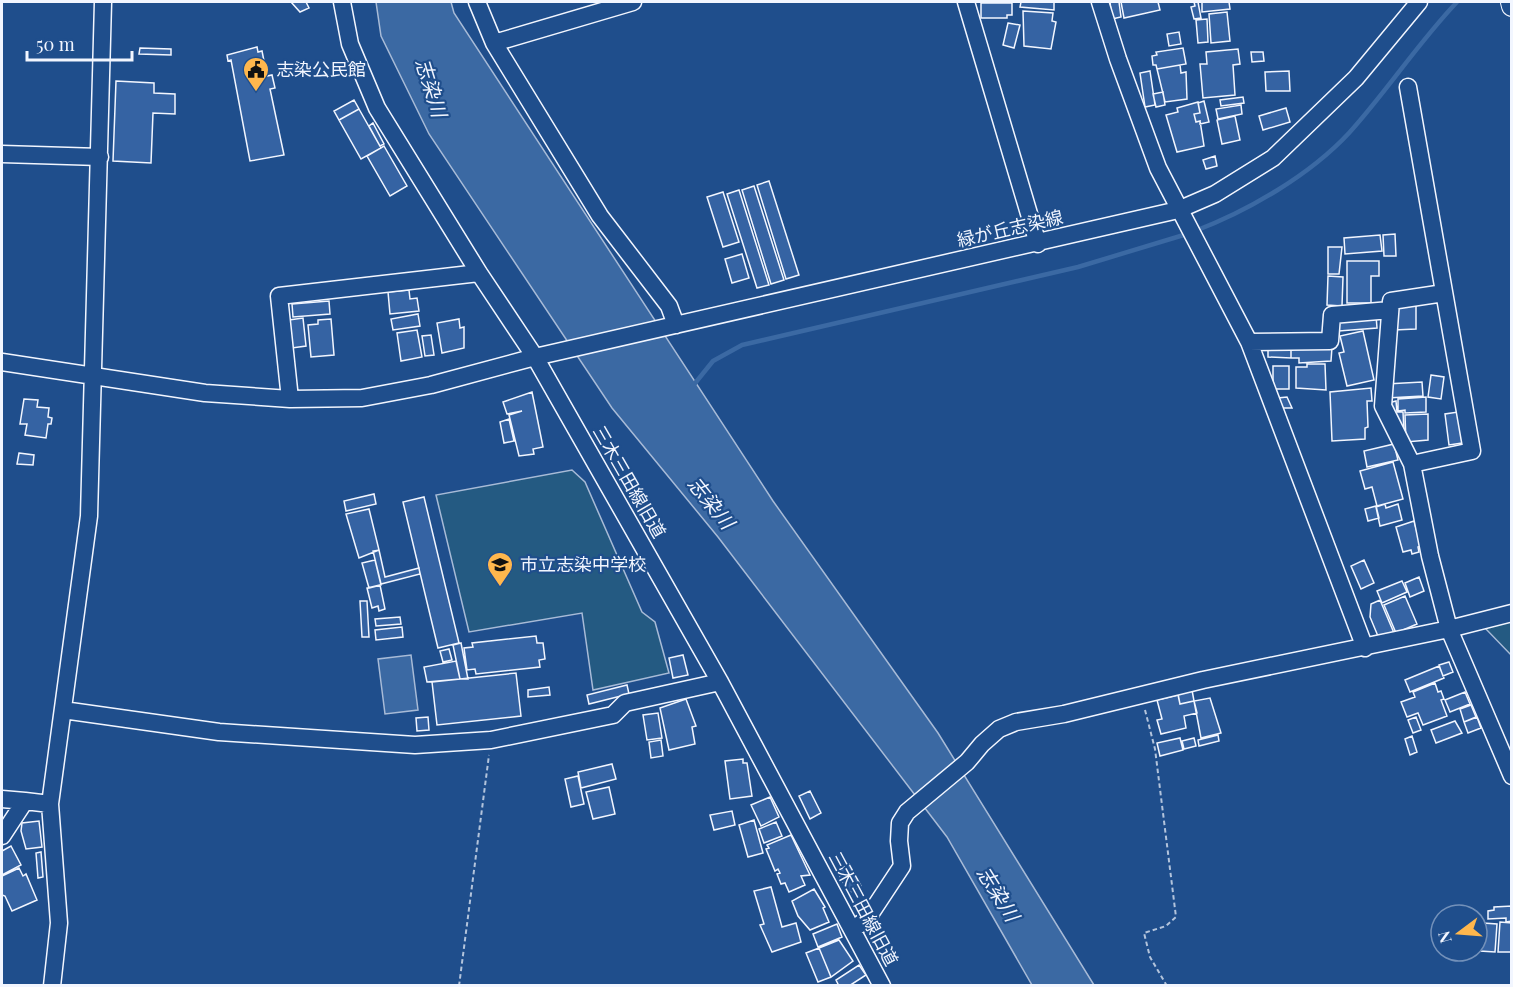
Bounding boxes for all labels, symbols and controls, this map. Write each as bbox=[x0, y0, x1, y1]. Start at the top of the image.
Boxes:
scale bar bbox=[27, 24, 132, 62]
text: 50 m bbox=[36, 32, 75, 56]
public building icon: 志染公民館 bbox=[241, 55, 271, 93]
water label: 志染川 bbox=[411, 55, 455, 122]
place label: 志染公民館 bbox=[276, 57, 366, 81]
street label: 緑が丘志染線 bbox=[954, 204, 1065, 252]
street label: 三木三田線旧道 bbox=[588, 421, 672, 542]
water label: 志染川 bbox=[683, 470, 743, 535]
school or university icon: 市立志染中学校 bbox=[485, 550, 515, 588]
place label: 市立志染中学校 bbox=[520, 552, 646, 576]
street label: 三木三田線旧道 bbox=[824, 847, 904, 970]
water label: 志染川 bbox=[972, 861, 1028, 927]
north arrow bbox=[1429, 903, 1489, 963]
text: N bbox=[1432, 928, 1456, 946]

